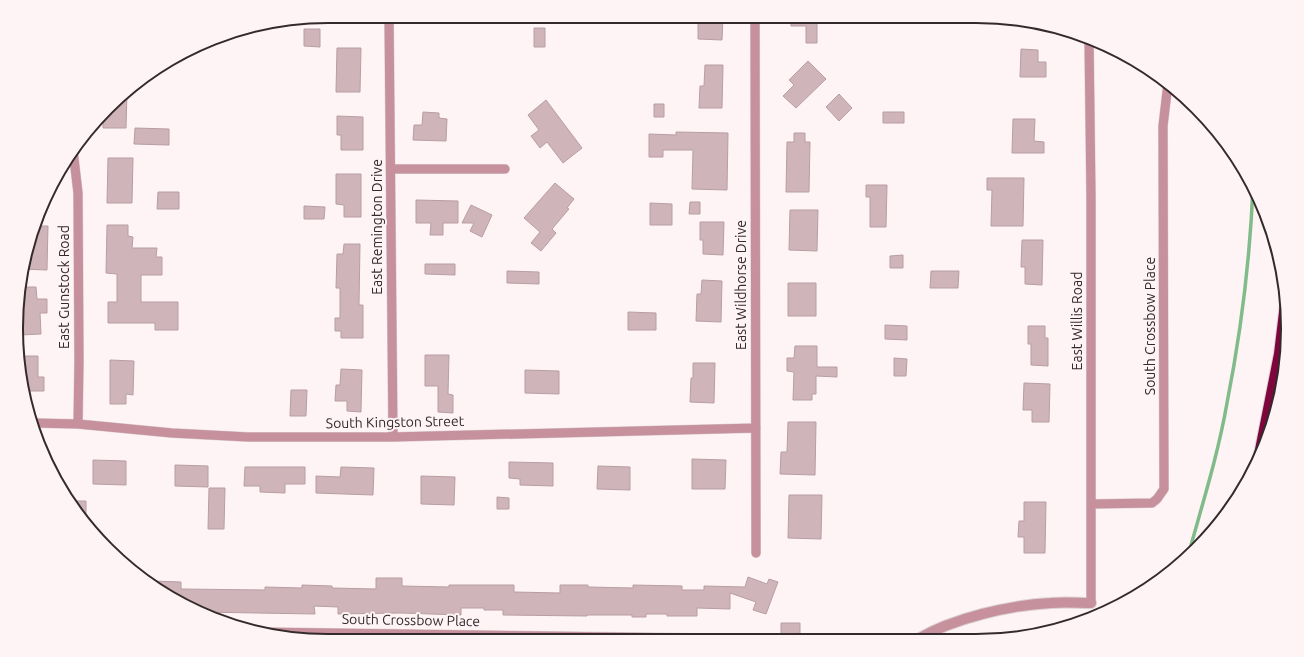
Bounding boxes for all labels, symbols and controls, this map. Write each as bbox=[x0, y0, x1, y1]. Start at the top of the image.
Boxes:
street label: East Remington Drive bbox=[369, 159, 385, 295]
street label: East Wildhorse Drive bbox=[733, 220, 749, 350]
street label: East Gunstock Road bbox=[56, 225, 72, 349]
street label: South Crossbow Place bbox=[1142, 257, 1158, 395]
street label: East Willis Road bbox=[1069, 272, 1085, 370]
street label: South Kingston Street bbox=[326, 413, 465, 431]
street label: South Crossbow Place bbox=[342, 611, 480, 629]

